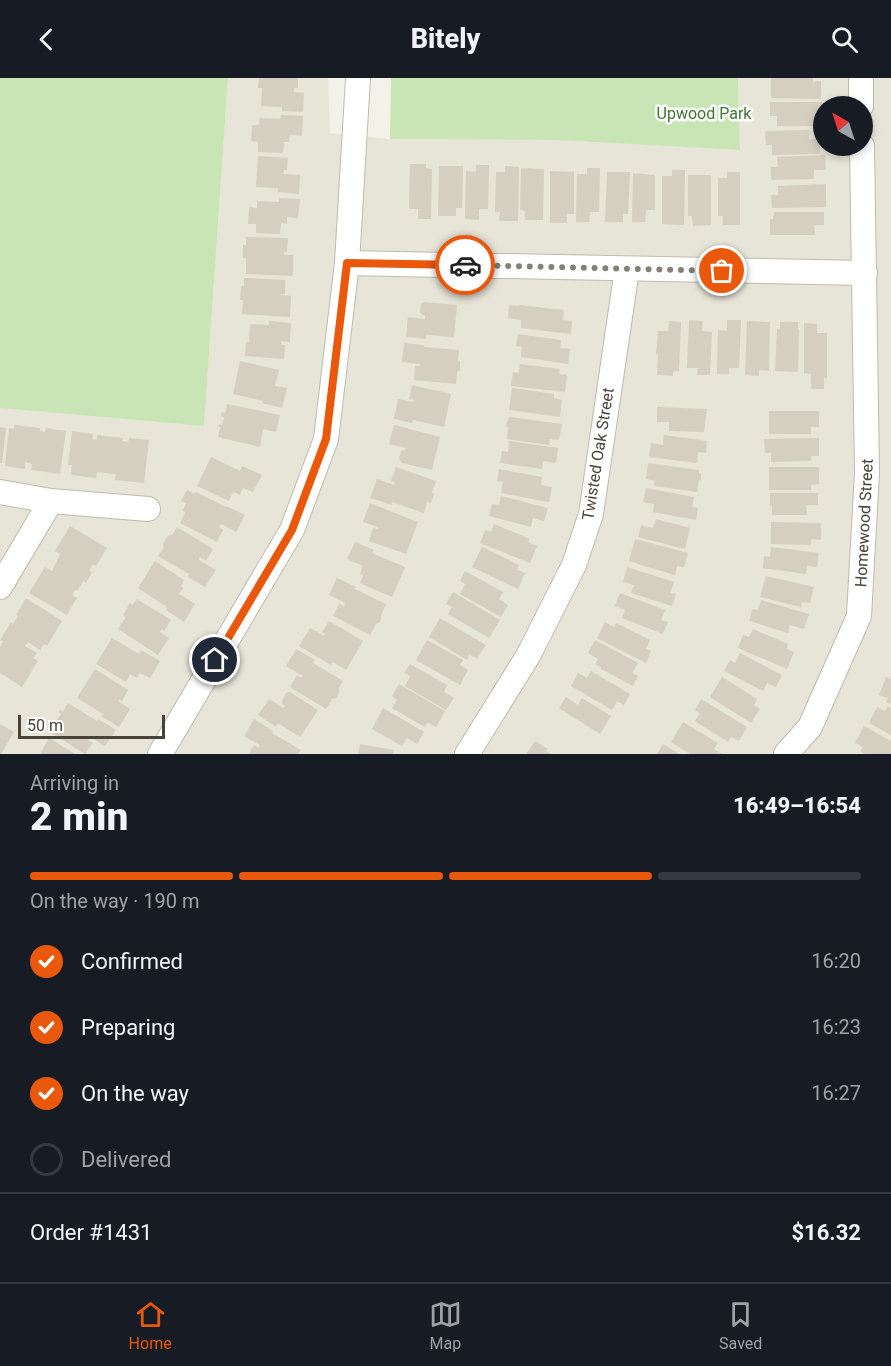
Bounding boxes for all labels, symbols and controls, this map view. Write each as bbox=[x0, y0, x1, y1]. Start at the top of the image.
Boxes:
icon: back bbox=[30, 23, 63, 56]
text: Bitely bbox=[411, 23, 480, 55]
icon: search bbox=[828, 23, 861, 56]
north arrow bbox=[813, 96, 873, 156]
map controls bbox=[813, 96, 873, 156]
park label: Upwood Park bbox=[657, 104, 752, 123]
courier bbox=[435, 235, 495, 295]
pin bbox=[696, 245, 747, 296]
icon: car bbox=[449, 249, 482, 282]
icon: bag bbox=[705, 254, 738, 287]
street label: Twisted Oak Street bbox=[578, 386, 618, 522]
street label: Homewood Street bbox=[851, 458, 877, 588]
pin bbox=[189, 634, 240, 685]
icon: home bbox=[198, 643, 231, 676]
scale bar bbox=[18, 712, 165, 740]
text: 50 m bbox=[27, 716, 63, 735]
text: Arriving in bbox=[30, 771, 119, 795]
text: 16:49–16:54 bbox=[733, 793, 861, 818]
text: 2 min bbox=[30, 794, 128, 840]
text: On the way · 190 m bbox=[30, 889, 199, 913]
icon: check bbox=[30, 945, 63, 978]
text: Confirmed bbox=[81, 949, 183, 974]
text: 16:20 bbox=[811, 949, 861, 973]
icon: check bbox=[30, 1011, 63, 1044]
text: Preparing bbox=[81, 1015, 175, 1040]
text: 16:23 bbox=[811, 1015, 861, 1039]
icon: check bbox=[30, 1077, 63, 1110]
text: On the way bbox=[81, 1081, 189, 1106]
text: 16:27 bbox=[811, 1081, 861, 1105]
text: Delivered bbox=[81, 1147, 171, 1172]
text: Order #1431 bbox=[30, 1220, 152, 1245]
text: $16.32 bbox=[792, 1220, 861, 1245]
tab: Home bbox=[129, 1298, 172, 1353]
tab: Map bbox=[429, 1298, 462, 1353]
tab: Saved bbox=[719, 1298, 762, 1353]

